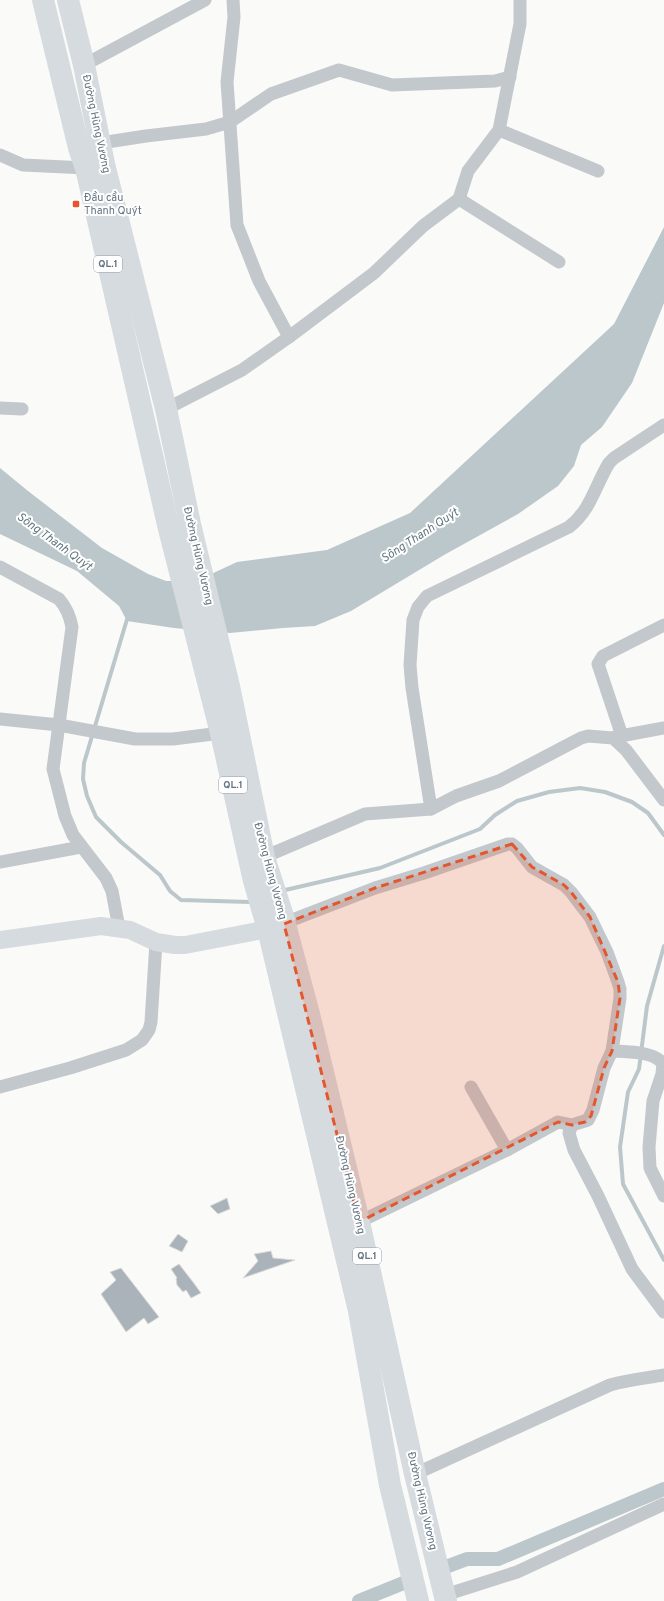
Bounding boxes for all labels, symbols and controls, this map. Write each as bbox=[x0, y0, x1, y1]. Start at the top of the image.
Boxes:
street label: Đường Hùng Vương bbox=[79, 74, 113, 174]
place label: Đầu cầu Thanh Quýt bbox=[84, 191, 142, 218]
marker: Đầu cầu Thanh Quýt bbox=[71, 199, 81, 209]
road number: QL.1 bbox=[94, 256, 122, 272]
water label: Sông Thanh Quýt bbox=[378, 505, 462, 567]
street label: Đường Hùng Vương bbox=[180, 506, 216, 606]
water label: Sông Thanh Quýt bbox=[13, 509, 95, 575]
road number: QL.1 bbox=[219, 777, 247, 793]
street label: Đường Hùng Vương bbox=[250, 821, 290, 921]
street label: Đường Hùng Vương bbox=[332, 1135, 368, 1235]
road number: QL.1 bbox=[353, 1248, 381, 1264]
street label: Đường Hùng Vương bbox=[404, 1451, 440, 1551]

